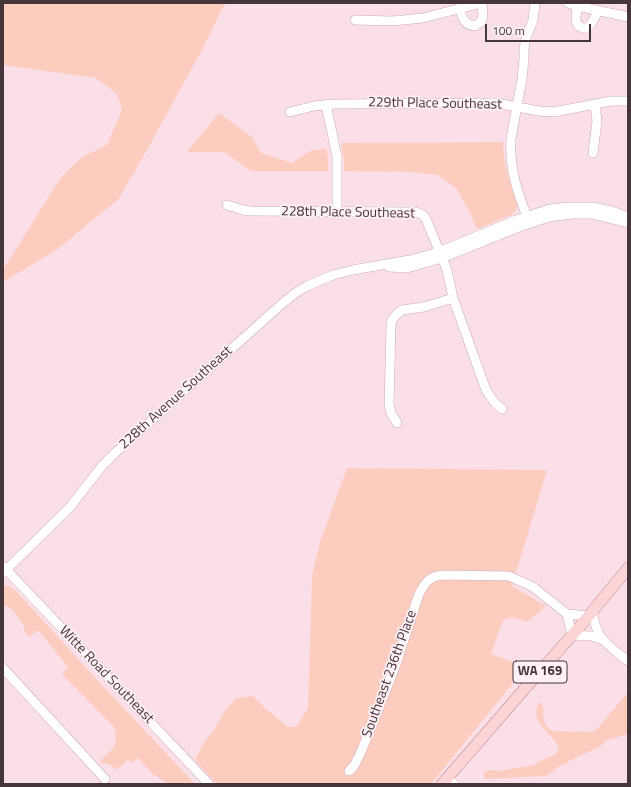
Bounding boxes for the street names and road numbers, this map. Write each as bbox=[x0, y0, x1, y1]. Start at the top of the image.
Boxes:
street label: 229th Place Southeast bbox=[368, 94, 502, 114]
street label: 228th Place Southeast bbox=[281, 203, 415, 223]
street label: 228th Avenue Southeast bbox=[116, 343, 236, 453]
street label: Southeast 236th Place bbox=[359, 608, 421, 740]
street label: Witte Road Southeast bbox=[55, 623, 157, 727]
road number: WA 169 bbox=[513, 661, 567, 683]

